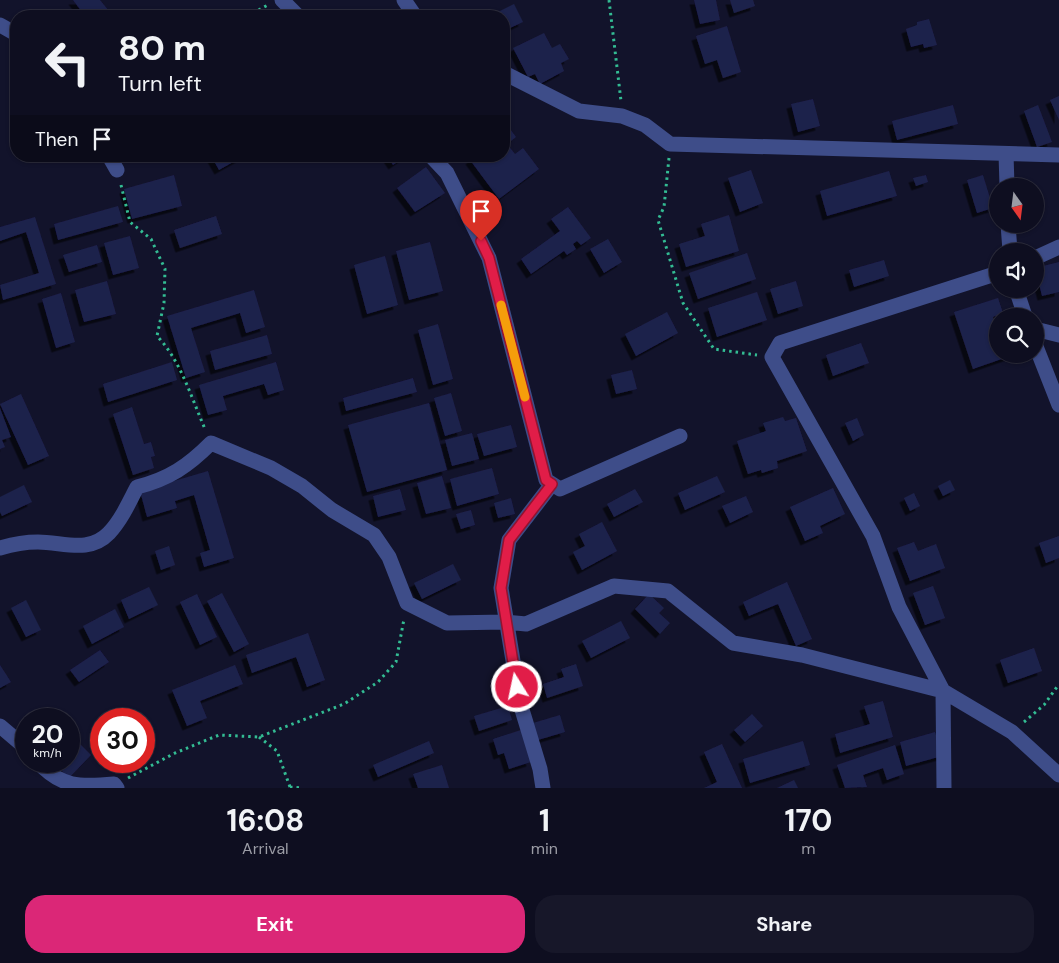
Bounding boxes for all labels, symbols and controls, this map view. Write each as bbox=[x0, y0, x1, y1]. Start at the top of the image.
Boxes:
text: 80 m bbox=[118, 25, 206, 71]
icon: left bbox=[35, 30, 100, 95]
text: Turn left bbox=[118, 69, 202, 98]
icon: arrive bbox=[88, 125, 116, 153]
text: Then bbox=[35, 127, 78, 152]
north arrow bbox=[989, 178, 1044, 232]
map controls bbox=[989, 178, 1044, 363]
pin bbox=[460, 190, 502, 241]
icon: arrive bbox=[467, 197, 495, 225]
button: sound bbox=[989, 243, 1044, 298]
button: search bbox=[989, 308, 1044, 363]
position arrow bbox=[490, 660, 542, 712]
speed limit sign: 30 bbox=[90, 708, 155, 773]
text: 20 bbox=[32, 718, 63, 751]
text: km/h bbox=[33, 745, 62, 761]
text: 16:08 bbox=[227, 801, 304, 840]
text: 1 bbox=[539, 801, 550, 840]
text: 170 bbox=[785, 801, 832, 840]
text: Arrival bbox=[242, 838, 289, 859]
text: min bbox=[531, 838, 558, 859]
text: m bbox=[801, 838, 816, 859]
button: Exit bbox=[25, 895, 525, 953]
button: Share bbox=[535, 895, 1034, 953]

